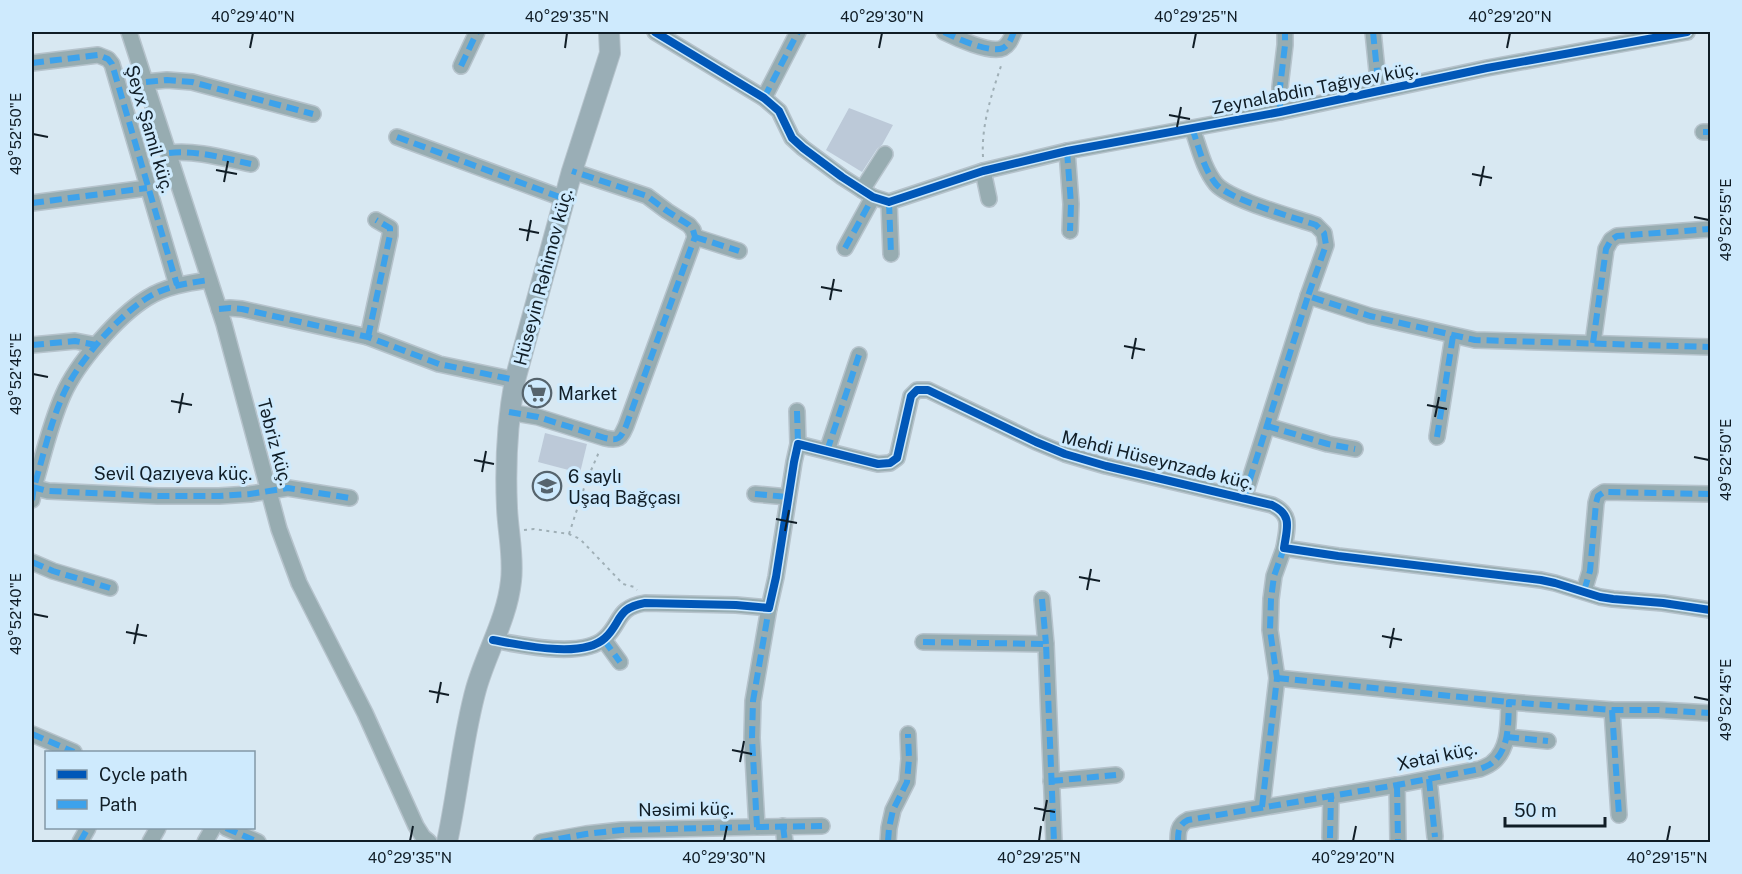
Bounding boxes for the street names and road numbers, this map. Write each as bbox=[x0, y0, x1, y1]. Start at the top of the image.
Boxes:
street label: Zeynalabdin Tağıyev küç. bbox=[1210, 58, 1420, 118]
street label: Şeyx Şamil küç. bbox=[122, 62, 178, 196]
street label: Hüseyin Rəhimov küç. bbox=[509, 186, 577, 368]
street label: Təbriz küç. bbox=[253, 396, 297, 488]
street label: Mehdi Hüseynzadə küç. bbox=[1060, 426, 1256, 494]
street label: Sevil Qazıyeva küç. bbox=[94, 463, 252, 484]
street label: Xətai küç. bbox=[1395, 737, 1479, 775]
street label: Nəsimi küç. bbox=[638, 798, 734, 820]

